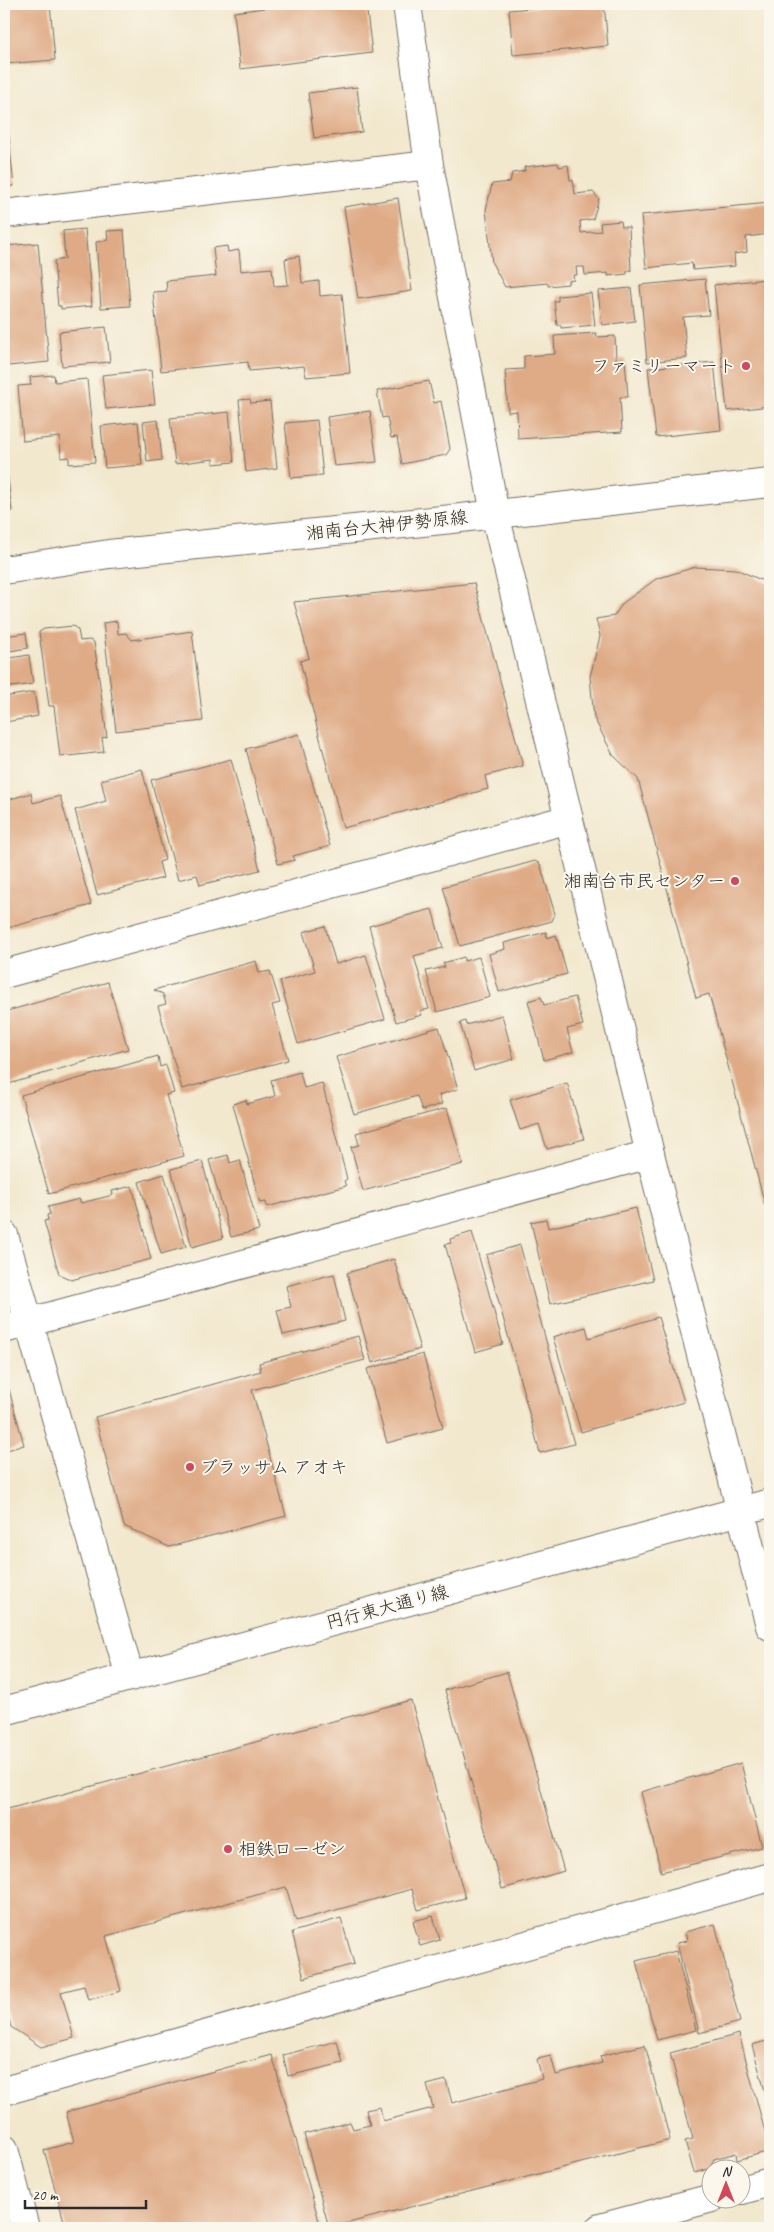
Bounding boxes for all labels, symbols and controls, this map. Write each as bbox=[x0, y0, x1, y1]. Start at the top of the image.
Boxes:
place label: ファミリーマート bbox=[592, 355, 736, 377]
marker: ファミリーマート bbox=[740, 360, 752, 372]
street label: 湘南台大神伊勢原線 bbox=[305, 506, 469, 544]
place label: 湘南台市民センター bbox=[564, 870, 725, 892]
marker: 湘南台市民センター bbox=[729, 875, 741, 887]
place label: ブラッサム アオキ bbox=[200, 1456, 348, 1478]
marker: ブラッサム アオキ bbox=[184, 1461, 196, 1473]
street label: 円行東大通り線 bbox=[323, 1580, 451, 1634]
place label: 相鉄ローゼン bbox=[238, 1838, 346, 1860]
marker: 相鉄ローゼン bbox=[222, 1843, 234, 1855]
north arrow bbox=[702, 2160, 752, 2210]
text: N bbox=[722, 2163, 733, 2180]
scale bar bbox=[25, 2177, 146, 2209]
text: 20 m bbox=[32, 2186, 59, 2205]

